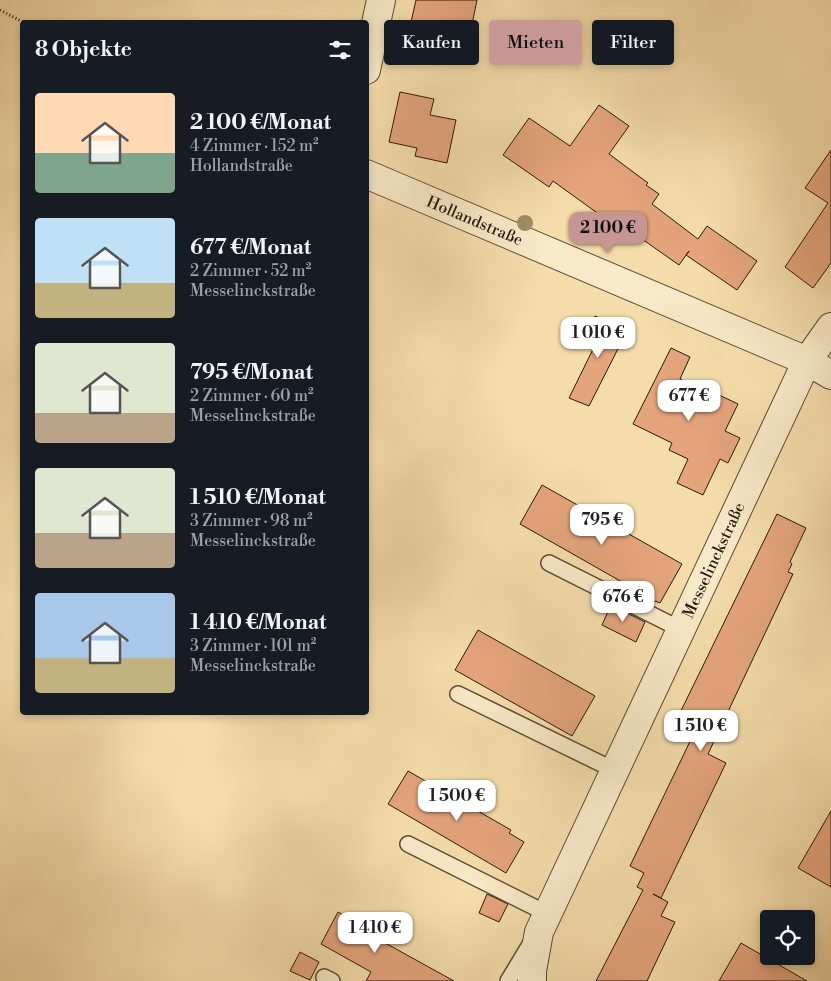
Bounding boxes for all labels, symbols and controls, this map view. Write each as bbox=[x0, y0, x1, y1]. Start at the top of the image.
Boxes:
chip: Kaufen bbox=[384, 20, 479, 65]
chip: Mieten bbox=[489, 20, 582, 65]
chip: Filter bbox=[592, 20, 674, 65]
icon: filters bbox=[326, 36, 354, 64]
text: 8 Objekte bbox=[35, 37, 132, 63]
text: 2 100 €/Monat bbox=[190, 110, 331, 136]
icon: home bbox=[75, 113, 135, 173]
text: 4 Zimmer · 152 m² bbox=[190, 136, 319, 156]
text: Hollandstraße bbox=[190, 156, 293, 176]
street label: Hollandstraße bbox=[423, 192, 526, 250]
pin: 2 100 € bbox=[562, 212, 654, 254]
text: 2 100 € bbox=[580, 218, 636, 238]
text: 677 €/Monat bbox=[190, 235, 311, 261]
icon: home bbox=[75, 238, 135, 298]
text: 2 Zimmer · 52 m² bbox=[190, 261, 311, 281]
text: Messelinckstraße bbox=[190, 281, 316, 301]
pin: 1 010 € bbox=[552, 316, 644, 359]
text: 1 010 € bbox=[571, 323, 625, 343]
text: 795 €/Monat bbox=[190, 360, 313, 386]
icon: home bbox=[75, 363, 135, 423]
pin: 677 € bbox=[654, 380, 724, 422]
text: 2 Zimmer · 60 m² bbox=[190, 386, 314, 406]
text: 677 € bbox=[669, 386, 709, 406]
text: Messelinckstraße bbox=[190, 406, 316, 426]
text: 1 510 €/Monat bbox=[190, 485, 326, 511]
icon: home bbox=[75, 488, 135, 548]
street label: Messelinckstraße bbox=[678, 499, 750, 622]
pin: 795 € bbox=[567, 504, 637, 546]
text: 795 € bbox=[581, 510, 623, 530]
text: 3 Zimmer · 98 m² bbox=[190, 511, 313, 531]
text: Messelinckstraße bbox=[190, 531, 316, 551]
pin: 676 € bbox=[588, 580, 658, 623]
text: 676 € bbox=[602, 587, 644, 607]
text: 1 410 €/Monat bbox=[190, 610, 326, 636]
icon: home bbox=[75, 613, 135, 673]
text: 3 Zimmer · 101 m² bbox=[190, 636, 316, 656]
text: Messelinckstraße bbox=[190, 656, 316, 676]
pin: 1 510 € bbox=[655, 710, 747, 752]
text: 1 510 € bbox=[675, 716, 727, 736]
pin: 1 500 € bbox=[411, 780, 503, 822]
text: 1 500 € bbox=[429, 786, 485, 806]
map controls bbox=[760, 910, 815, 965]
button: locate bbox=[760, 910, 815, 965]
pin: 1 410 € bbox=[329, 912, 421, 954]
text: 1 410 € bbox=[349, 918, 401, 938]

